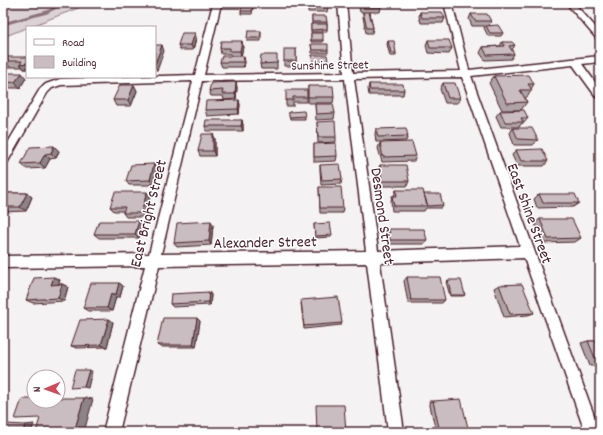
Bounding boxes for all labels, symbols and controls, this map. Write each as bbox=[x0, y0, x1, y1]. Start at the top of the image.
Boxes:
legend bbox=[26, 26, 156, 78]
text: Road bbox=[62, 35, 84, 52]
text: Building bbox=[62, 55, 97, 72]
street label: Sunshine Street bbox=[291, 56, 369, 77]
street label: East Bright Street bbox=[125, 157, 174, 270]
street label: East Shine Street bbox=[500, 160, 558, 267]
street label: Desmond Street bbox=[363, 166, 400, 266]
street label: Alexander Street bbox=[213, 231, 317, 256]
north arrow bbox=[26, 369, 66, 409]
text: N bbox=[30, 386, 46, 392]

